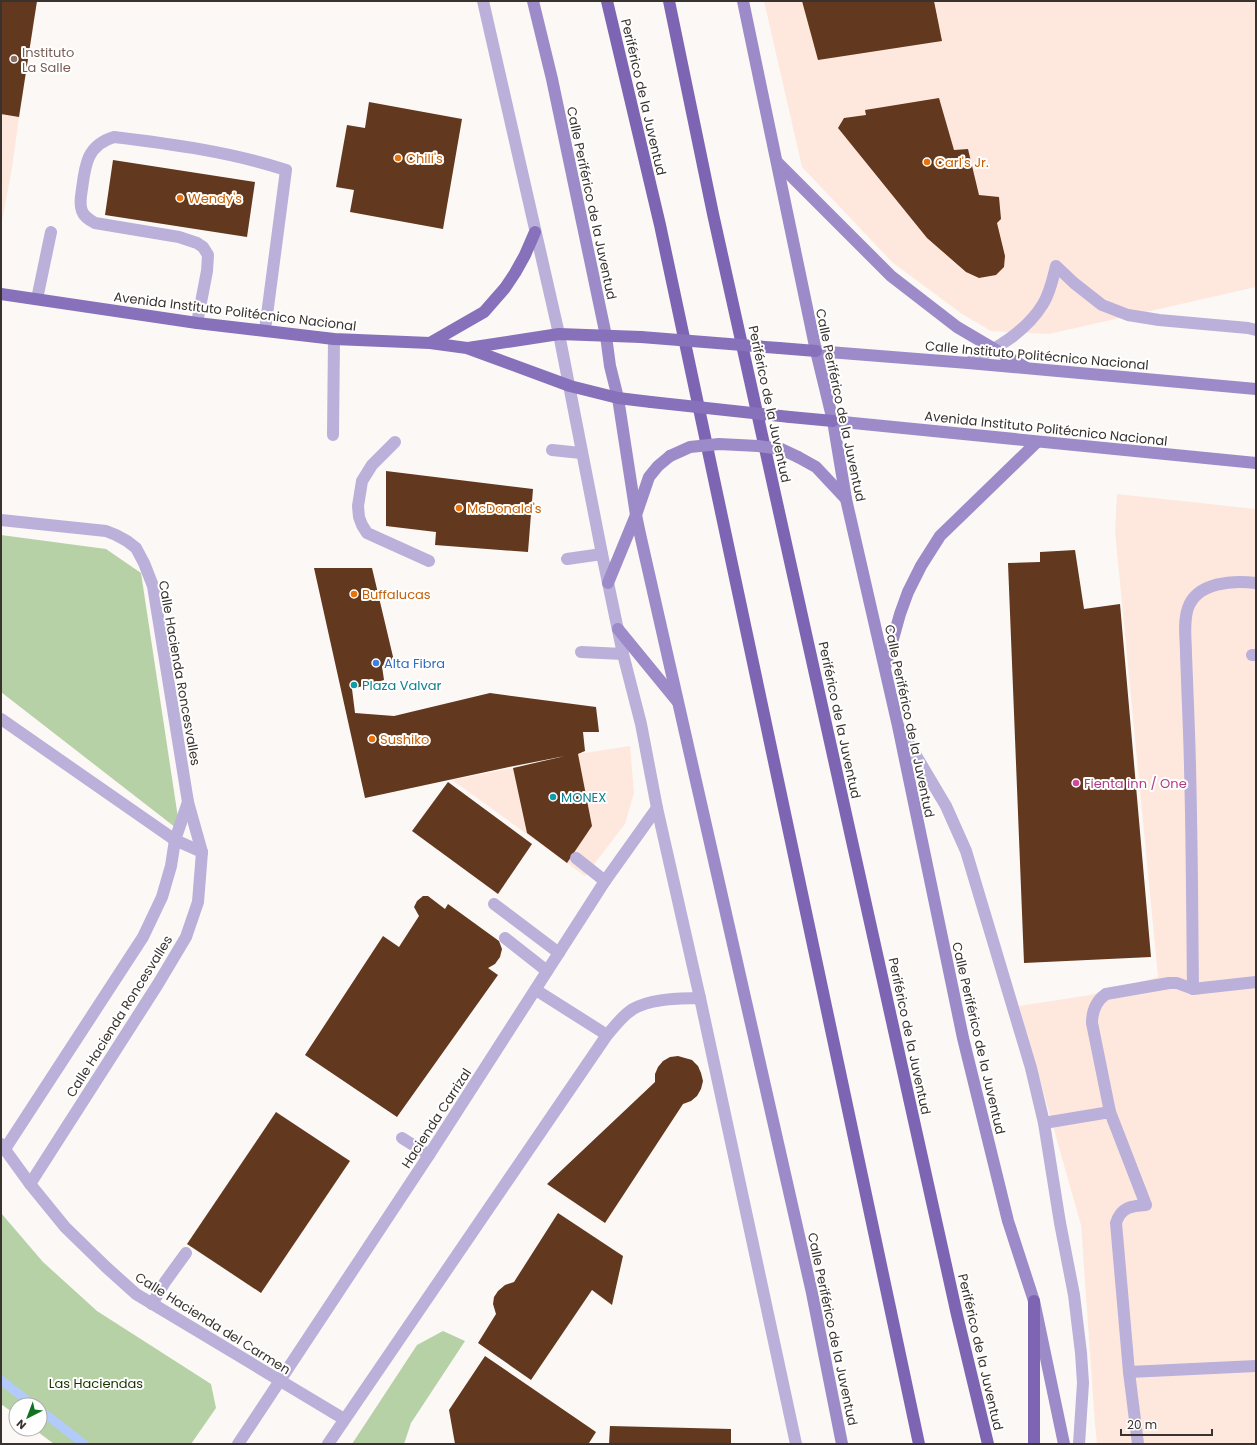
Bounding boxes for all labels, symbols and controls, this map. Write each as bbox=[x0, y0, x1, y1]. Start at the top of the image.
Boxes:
street label: Periférico de la Juventud bbox=[616, 17, 671, 177]
place label: Instituto La Salle bbox=[22, 43, 74, 77]
marker: Instituto La Salle bbox=[9, 54, 19, 64]
street label: Calle Periférico de la Juventud bbox=[562, 105, 621, 301]
place label: Chili's bbox=[406, 149, 443, 168]
marker: Chili's bbox=[393, 153, 403, 163]
place label: Carl's Jr. bbox=[935, 153, 989, 172]
marker: Carl's Jr. bbox=[922, 157, 932, 167]
place label: Wendy's bbox=[188, 189, 242, 208]
marker: Wendy's bbox=[175, 193, 185, 203]
street label: Avenida Instituto Politécnico Nacional bbox=[113, 287, 357, 336]
street label: Calle Periférico de la Juventud bbox=[811, 307, 870, 503]
street label: Periférico de la Juventud bbox=[744, 324, 795, 484]
street label: Calle Instituto Politécnico Nacional bbox=[924, 336, 1150, 375]
street label: Avenida Instituto Politécnico Nacional bbox=[923, 406, 1168, 451]
place label: McDonald's bbox=[467, 499, 542, 518]
marker: McDonald's bbox=[454, 503, 464, 513]
street label: Calle Hacienda Roncesvalles bbox=[154, 579, 205, 767]
place label: Buffalucas bbox=[362, 585, 431, 604]
marker: Buffalucas bbox=[349, 589, 359, 599]
street label: Calle Periférico de la Juventud bbox=[880, 623, 939, 819]
street label: Periférico de la Juventud bbox=[814, 640, 865, 800]
place label: Alta Fibra bbox=[384, 654, 445, 673]
marker: Alta Fibra bbox=[371, 658, 381, 668]
place label: Plaza Valvar bbox=[362, 676, 442, 695]
marker: Plaza Valvar bbox=[349, 680, 359, 690]
place label: Sushiko bbox=[380, 730, 429, 749]
marker: Sushiko bbox=[367, 734, 377, 744]
place label: Fienta inn / One bbox=[1084, 774, 1187, 793]
marker: Fienta inn / One bbox=[1071, 778, 1081, 788]
place label: MONEX bbox=[561, 788, 606, 807]
marker: MONEX bbox=[548, 792, 558, 802]
street label: Calle Hacienda Roncesvalles bbox=[62, 931, 177, 1101]
street label: Calle Periférico de la Juventud bbox=[947, 940, 1010, 1136]
street label: Periférico de la Juventud bbox=[884, 956, 935, 1116]
street label: Hacienda Carrizal bbox=[397, 1064, 476, 1172]
street label: Calle Periférico de la Juventud bbox=[803, 1231, 862, 1427]
street label: Calle Hacienda del Carmen bbox=[131, 1268, 294, 1379]
street label: Periférico de la Juventud bbox=[953, 1272, 1008, 1432]
park label: Las Haciendas bbox=[49, 1374, 143, 1393]
north arrow bbox=[8, 1397, 48, 1437]
scale bar bbox=[1121, 1411, 1212, 1437]
text: N bbox=[13, 1416, 30, 1433]
text: 20 m bbox=[1127, 1416, 1157, 1433]

